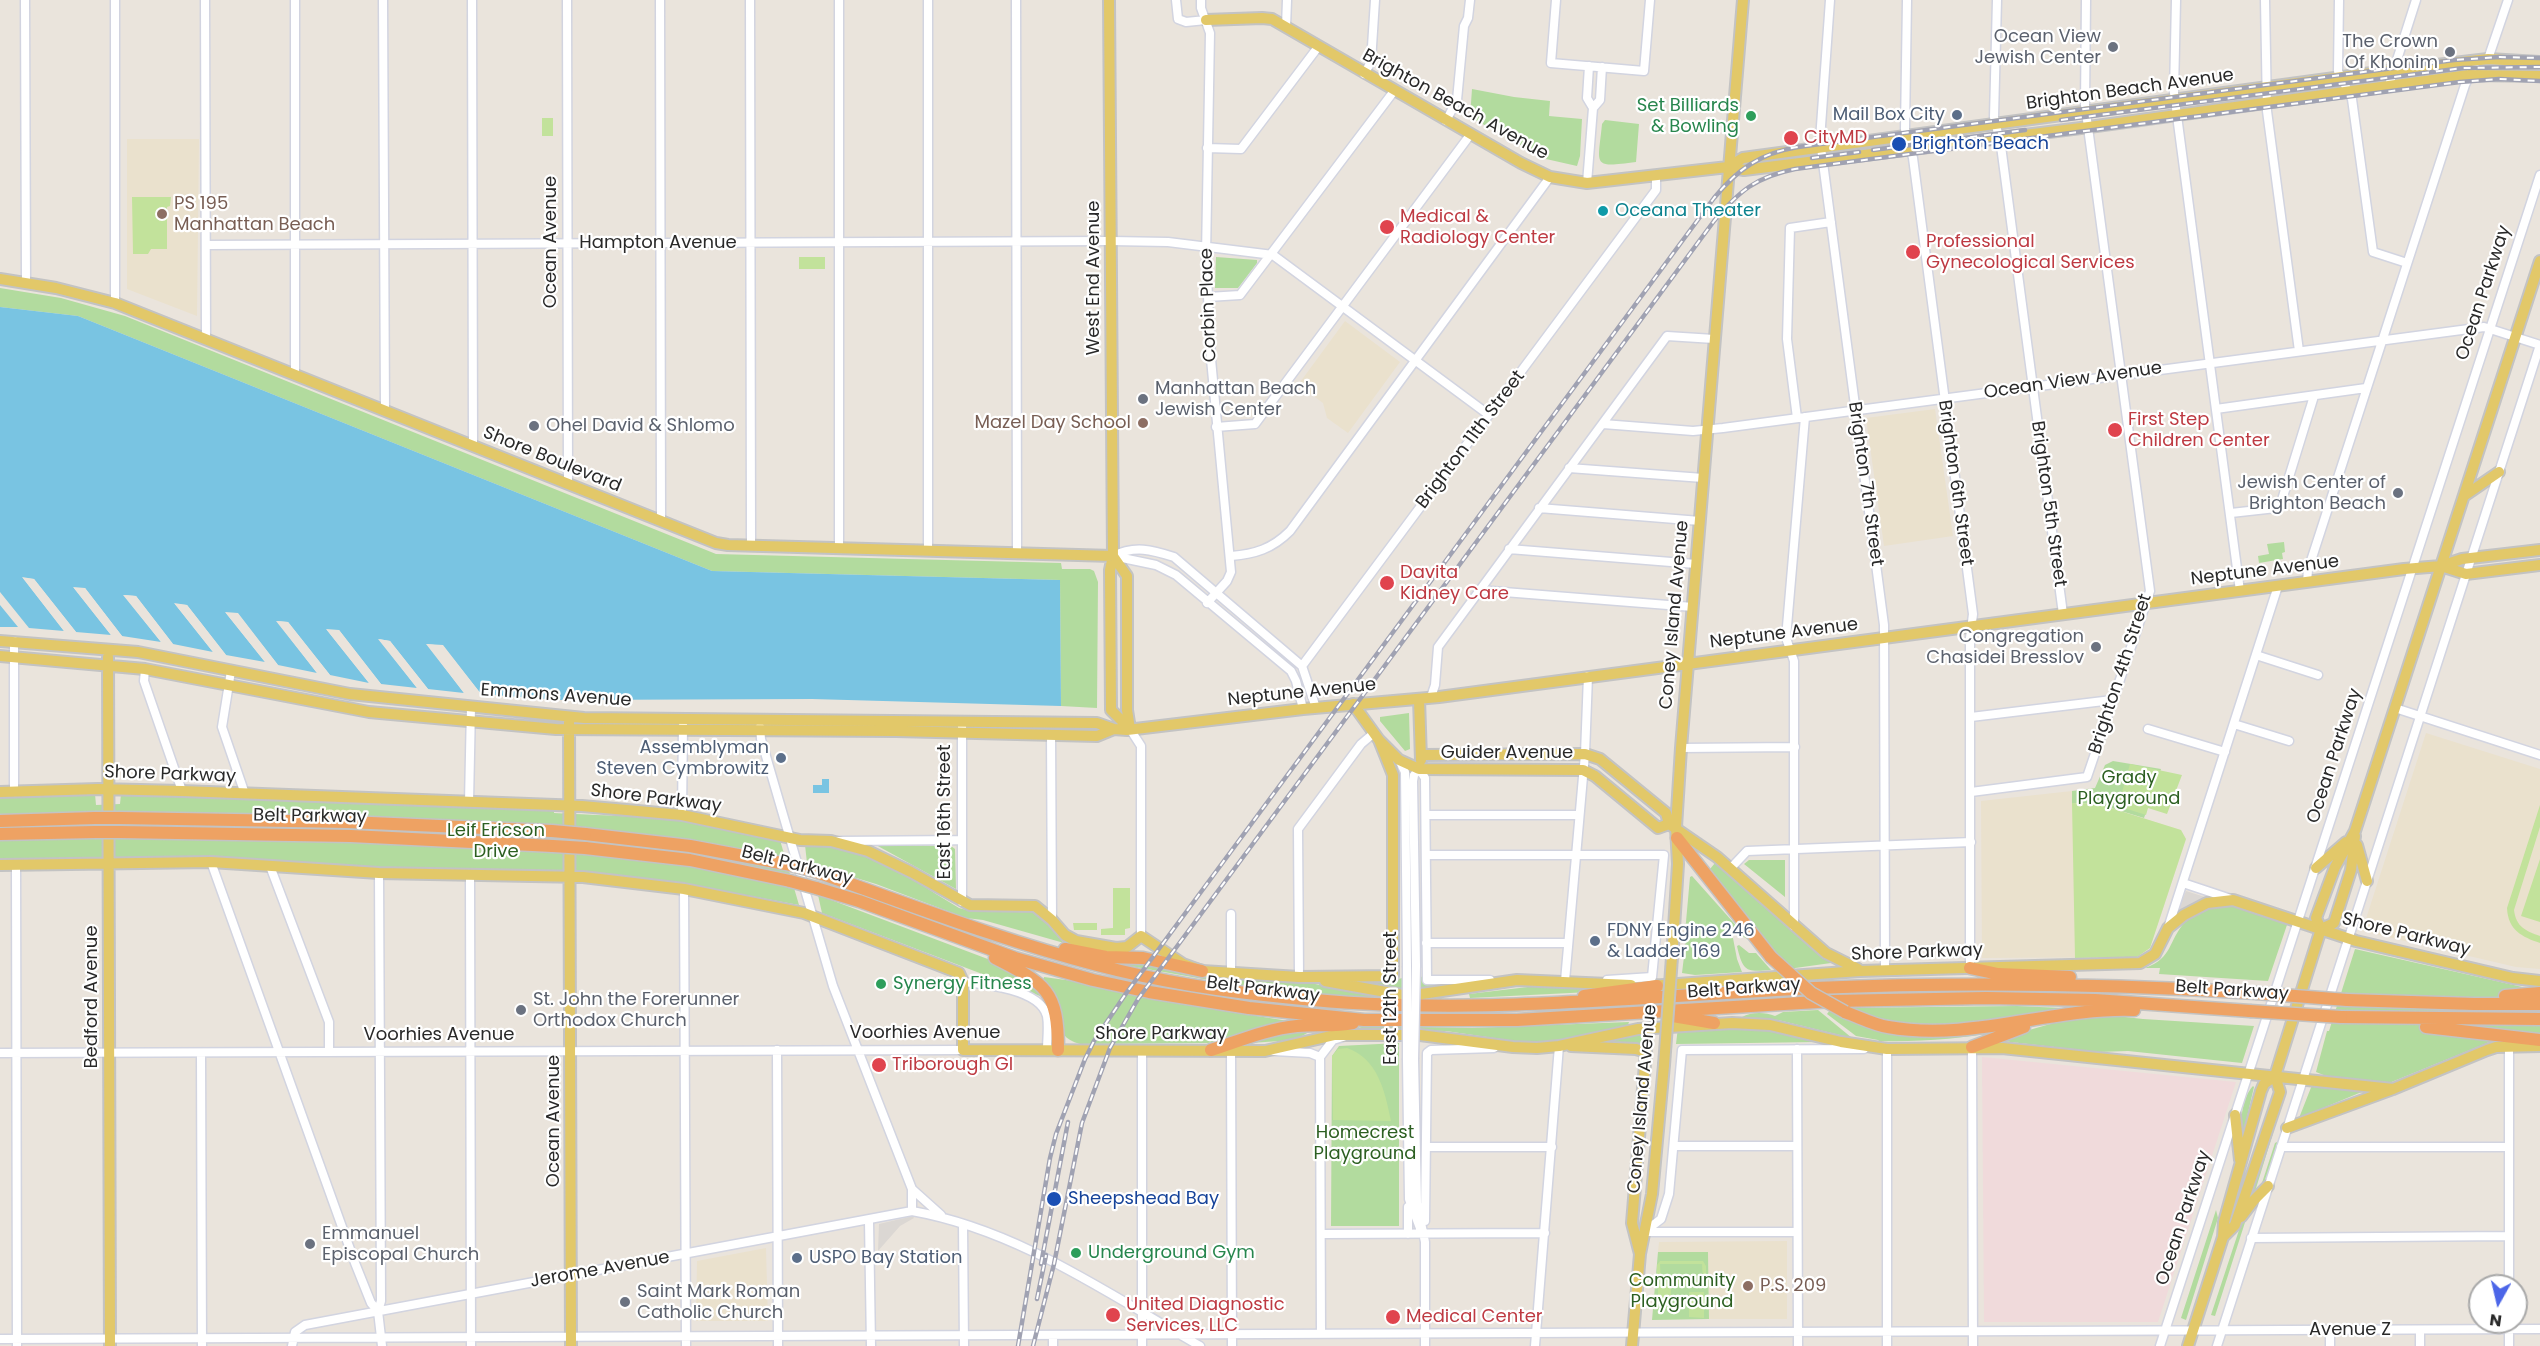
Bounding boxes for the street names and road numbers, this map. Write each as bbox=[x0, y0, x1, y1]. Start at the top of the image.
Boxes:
street label: Brighton Beach Avenue bbox=[1358, 45, 1552, 165]
street label: Brighton Beach Avenue bbox=[2025, 65, 2235, 115]
street label: Ocean Avenue bbox=[540, 176, 562, 308]
street label: West End Avenue bbox=[1083, 201, 1105, 355]
street label: Ocean Parkway bbox=[2452, 223, 2516, 363]
street label: Hampton Avenue bbox=[579, 232, 737, 254]
street label: Corbin Place bbox=[1196, 248, 1222, 362]
street label: Ocean View Avenue bbox=[1983, 358, 2163, 404]
street label: Brighton 11th Street bbox=[1412, 367, 1530, 513]
street label: Brighton 6th Street bbox=[1933, 399, 1977, 567]
street label: Brighton 7th Street bbox=[1843, 400, 1887, 568]
street label: Brighton 5th Street bbox=[2026, 420, 2070, 588]
street label: Shore Boulevard bbox=[480, 422, 624, 498]
street label: Coney Island Avenue bbox=[1656, 520, 1694, 710]
street label: Neptune Avenue bbox=[2190, 551, 2340, 591]
street label: Brighton 4th Street bbox=[2085, 591, 2157, 757]
street label: Neptune Avenue bbox=[1709, 614, 1859, 654]
street label: Neptune Avenue bbox=[1227, 674, 1377, 712]
street label: Emmons Avenue bbox=[480, 680, 632, 712]
street label: Ocean Parkway bbox=[2303, 686, 2367, 826]
street label: Guider Avenue bbox=[1441, 742, 1573, 764]
street label: East 16th Street bbox=[934, 745, 956, 879]
street label: Shore Parkway bbox=[104, 762, 236, 788]
street label: Shore Parkway bbox=[589, 780, 723, 818]
street label: Belt Parkway bbox=[253, 805, 367, 829]
street label: Belt Parkway bbox=[739, 842, 855, 890]
street label: Shore Parkway bbox=[2339, 909, 2473, 961]
street label: Bedford Avenue bbox=[81, 925, 103, 1069]
street label: East 12th Street bbox=[1380, 931, 1402, 1065]
street label: Shore Parkway bbox=[1851, 940, 1983, 966]
street label: Belt Parkway bbox=[1205, 972, 1321, 1008]
street label: Belt Parkway bbox=[1687, 974, 1801, 1004]
street label: Belt Parkway bbox=[2175, 976, 2289, 1006]
street label: Coney Island Avenue bbox=[1624, 1004, 1662, 1194]
street label: Voorhies Avenue bbox=[850, 1022, 1000, 1044]
street label: Shore Parkway bbox=[1095, 1023, 1227, 1045]
street label: Voorhies Avenue bbox=[364, 1024, 514, 1046]
street label: Ocean Avenue bbox=[543, 1055, 565, 1187]
street label: Ocean Parkway bbox=[2152, 1148, 2216, 1288]
street label: Jerome Avenue bbox=[529, 1247, 671, 1293]
street label: Avenue Z bbox=[2309, 1319, 2391, 1341]

